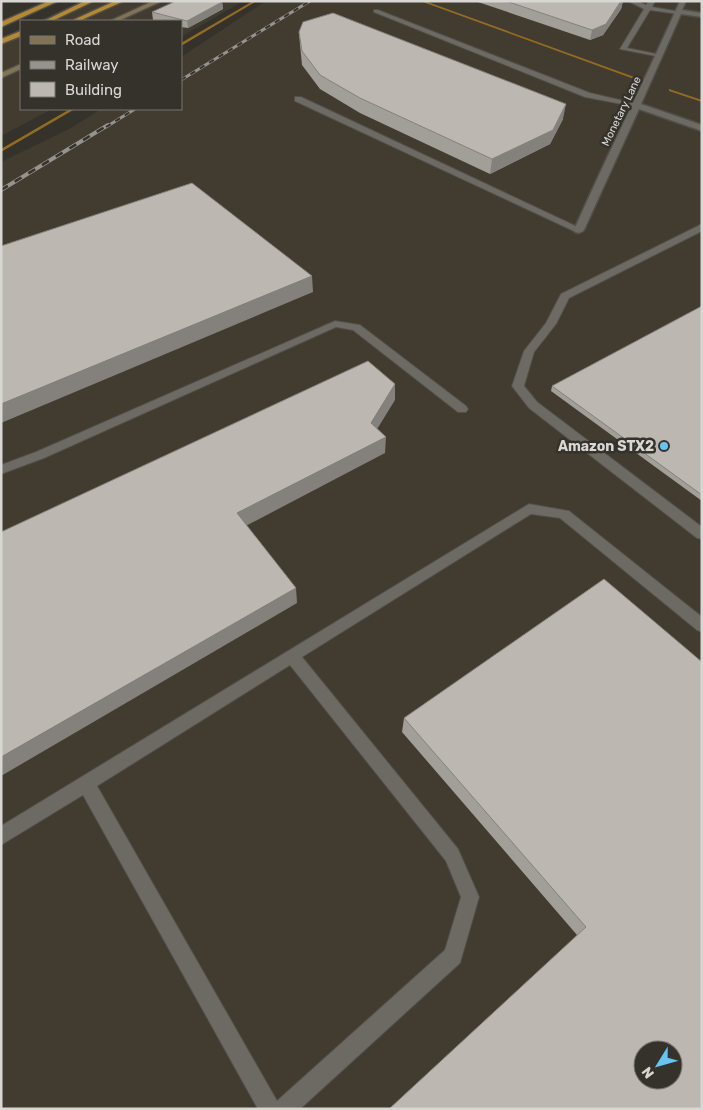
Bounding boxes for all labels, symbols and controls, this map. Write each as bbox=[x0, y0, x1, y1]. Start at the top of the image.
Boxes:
legend bbox=[20, 20, 182, 110]
text: Road bbox=[65, 31, 101, 49]
text: Railway bbox=[65, 56, 119, 74]
street label: Monetary Lane bbox=[599, 74, 644, 148]
text: Building bbox=[65, 81, 122, 99]
place label: Amazon STX2 bbox=[558, 438, 654, 455]
marker: Amazon STX2 bbox=[658, 440, 670, 452]
north arrow bbox=[633, 1040, 683, 1090]
text: N bbox=[638, 1063, 658, 1082]

